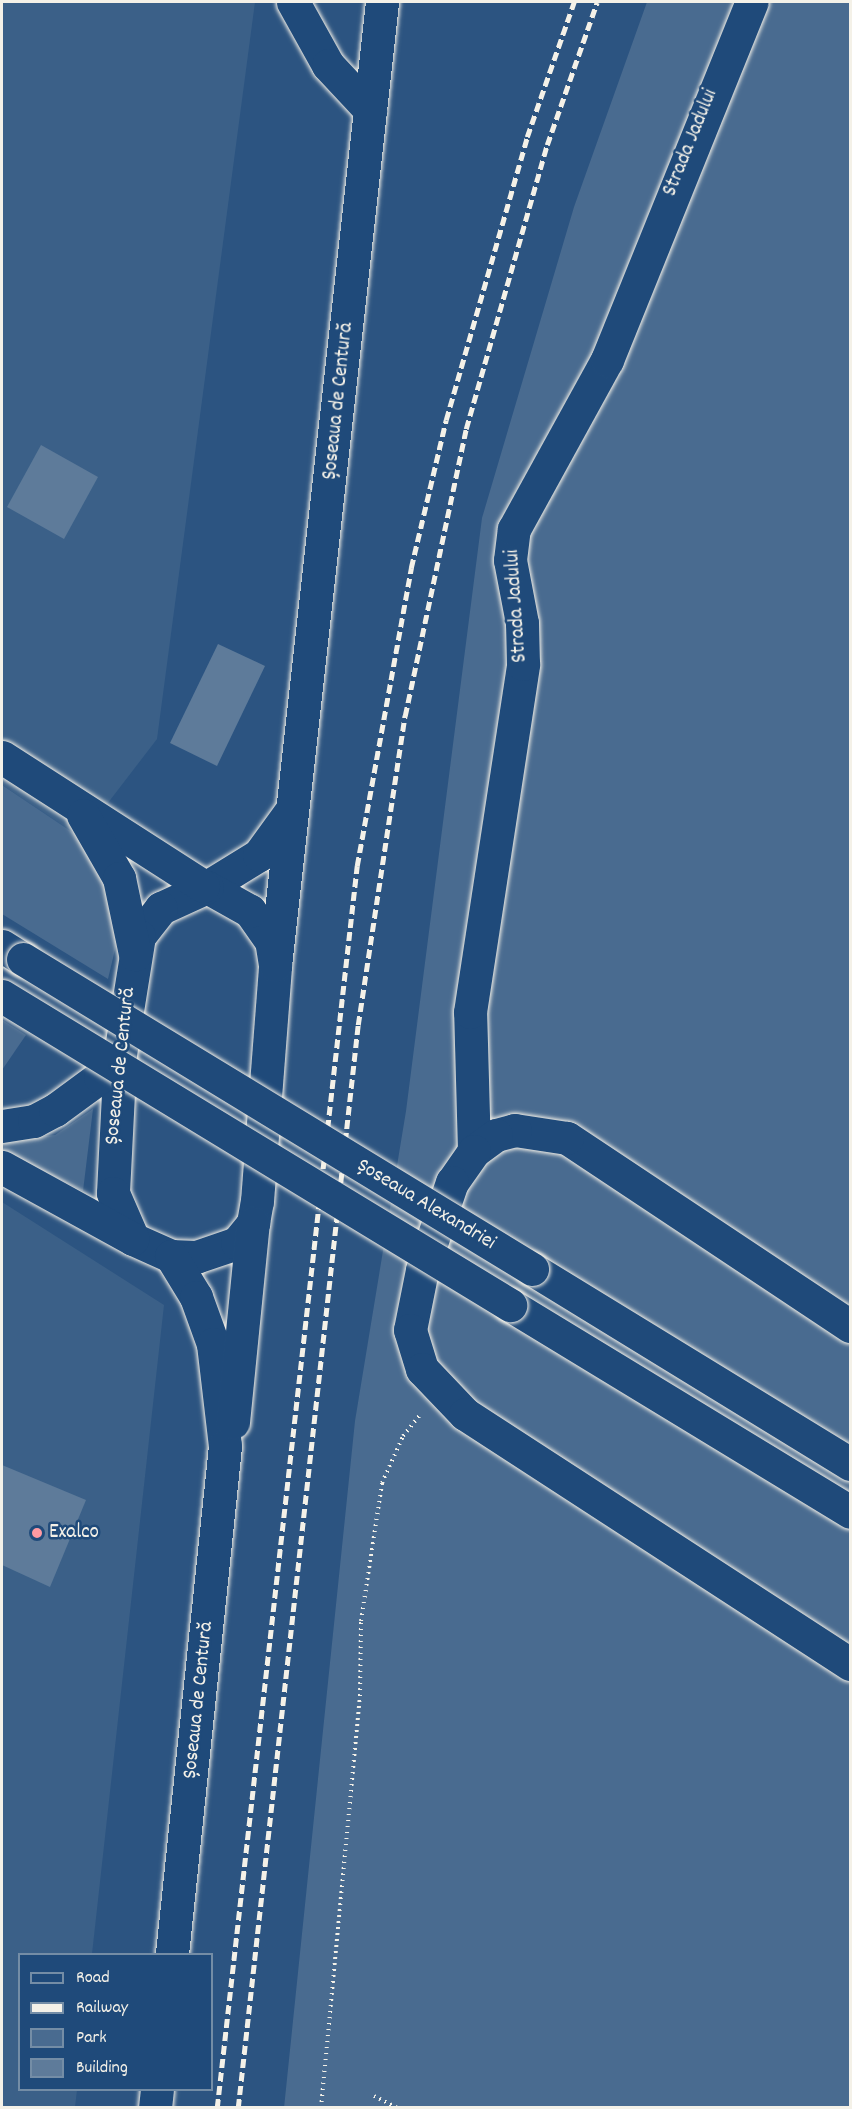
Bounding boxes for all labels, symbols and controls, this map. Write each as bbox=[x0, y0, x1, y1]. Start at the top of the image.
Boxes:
street label: Strada Jadului bbox=[658, 86, 724, 200]
street label: Șoseaua de Centură bbox=[318, 321, 360, 481]
street label: Strada Jadului bbox=[500, 549, 534, 663]
street label: Șoseaua de Centură bbox=[100, 986, 142, 1146]
street label: Șoseaua Alexandriei bbox=[352, 1154, 500, 1256]
place label: Exalco bbox=[49, 1520, 99, 1546]
marker: Exalco bbox=[30, 1526, 44, 1540]
street label: Șoseaua de Centură bbox=[178, 1620, 220, 1780]
legend bbox=[18, 1953, 213, 2091]
text: Road bbox=[76, 1966, 110, 1991]
text: Railway bbox=[76, 1996, 128, 2021]
text: Park bbox=[76, 2026, 107, 2051]
text: Building bbox=[76, 2056, 128, 2081]

